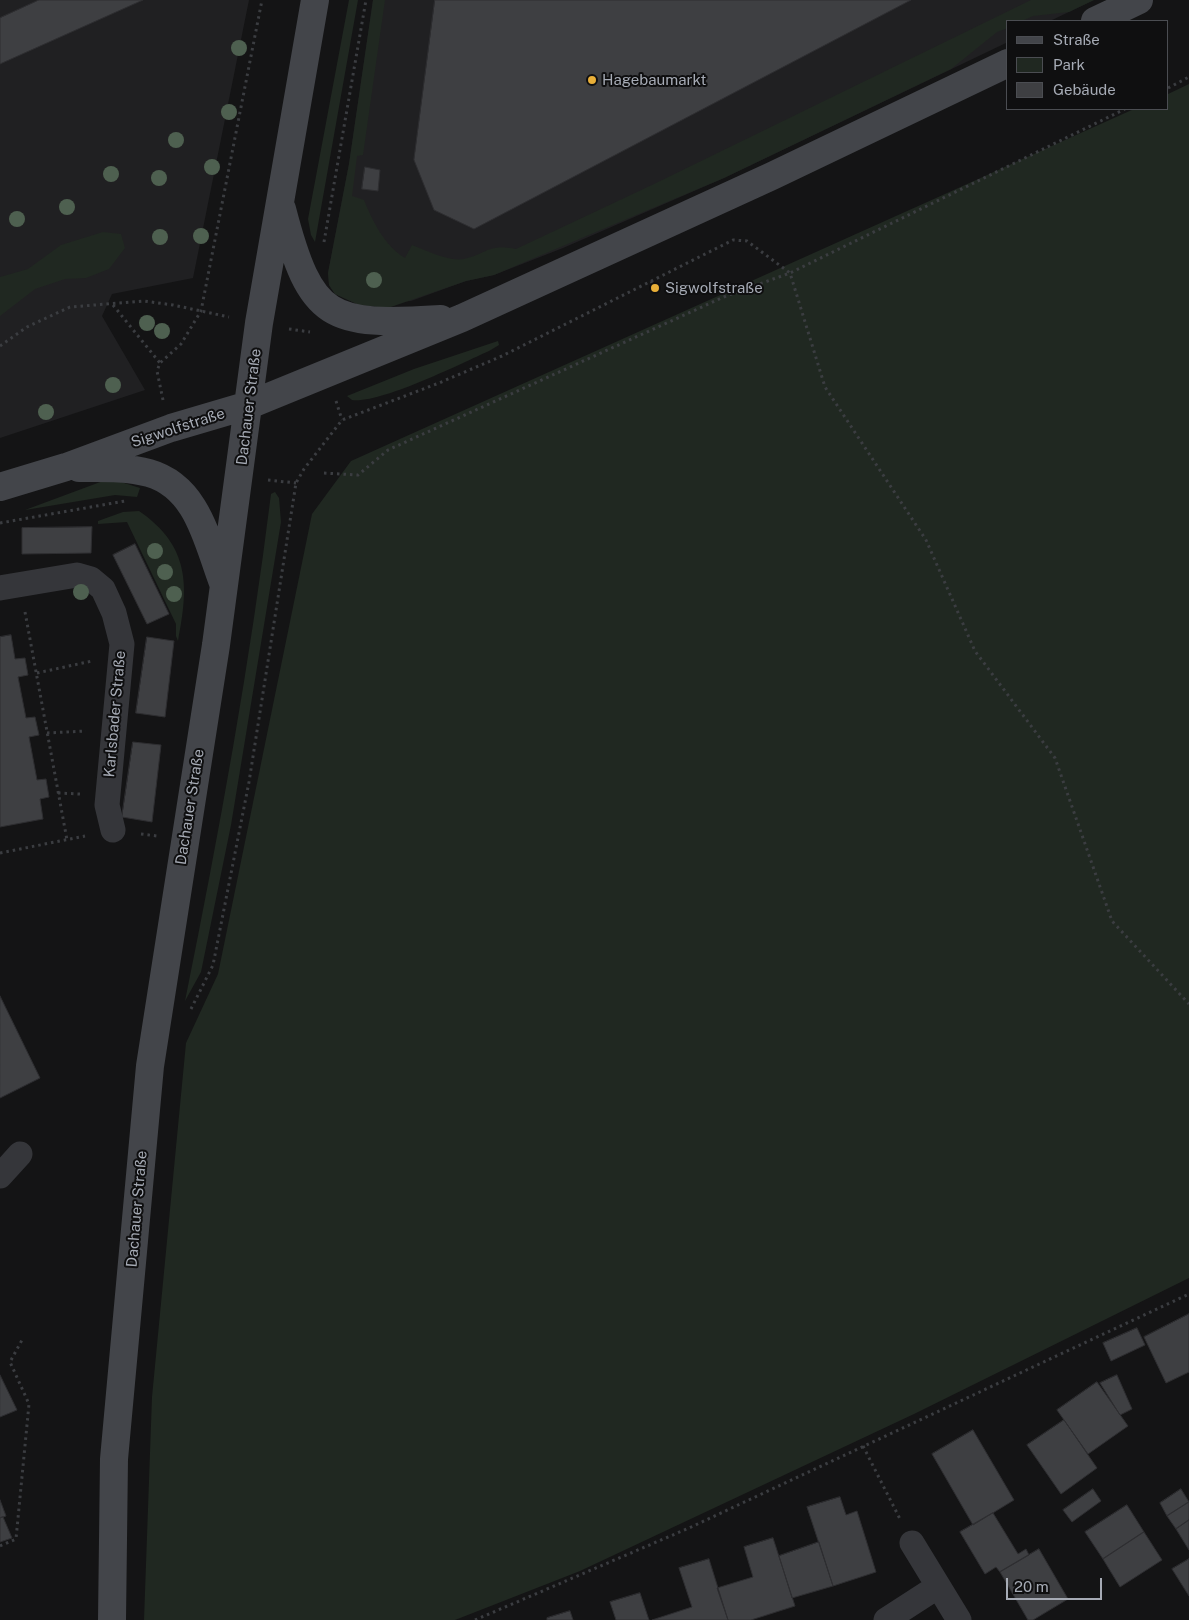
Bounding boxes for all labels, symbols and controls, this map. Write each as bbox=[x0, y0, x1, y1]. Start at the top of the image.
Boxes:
legend bbox=[1006, 20, 1169, 110]
text: Straße bbox=[1053, 31, 1100, 48]
text: Park bbox=[1053, 56, 1085, 73]
place label: Hagebaumarkt bbox=[602, 71, 706, 89]
marker: Hagebaumarkt bbox=[586, 74, 598, 86]
text: Gebäude bbox=[1053, 81, 1116, 98]
place label: Sigwolfstraße bbox=[665, 279, 763, 297]
marker: Sigwolfstraße bbox=[649, 282, 661, 294]
street label: Dachauer Straße bbox=[233, 348, 265, 466]
street label: Sigwolfstraße bbox=[129, 404, 227, 452]
street label: Karlsbader Straße bbox=[100, 650, 130, 778]
street label: Dachauer Straße bbox=[172, 748, 208, 866]
street label: Dachauer Straße bbox=[123, 1150, 151, 1268]
scale bar bbox=[1009, 1568, 1105, 1600]
text: 20 m bbox=[1014, 1578, 1049, 1595]

